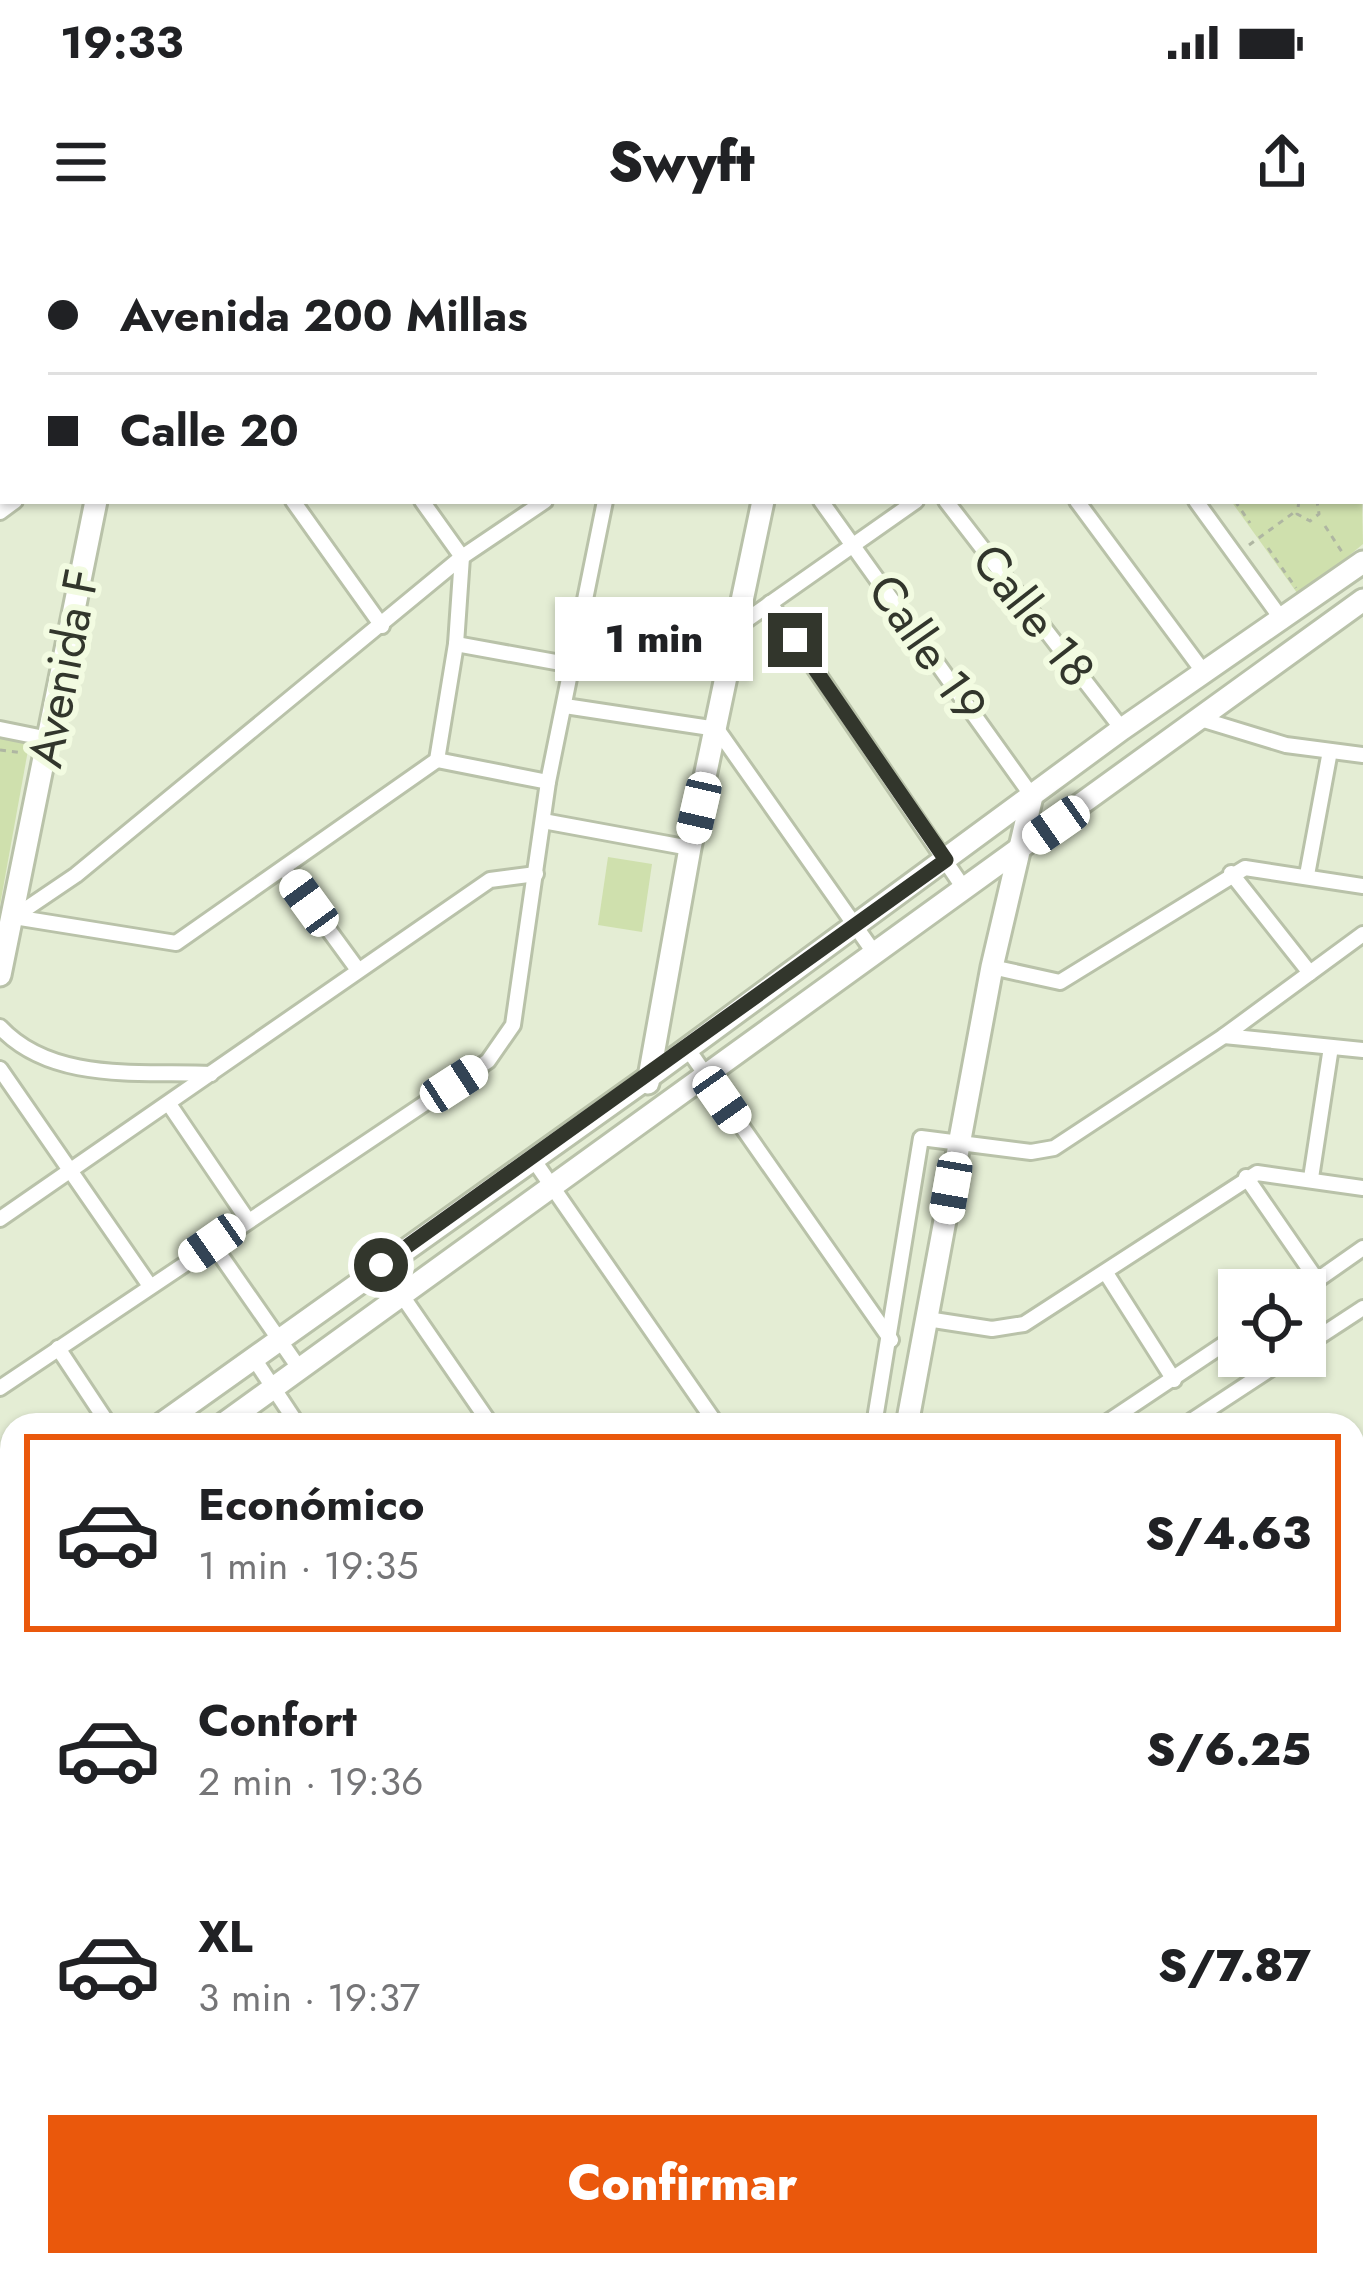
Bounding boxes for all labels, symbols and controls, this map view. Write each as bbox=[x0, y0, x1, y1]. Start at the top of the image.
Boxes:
text: 19:33 bbox=[60, 10, 183, 75]
text: Swyft bbox=[608, 123, 755, 201]
icon: menu bbox=[48, 129, 114, 195]
icon: share bbox=[1249, 129, 1315, 195]
text: Avenida 200 Millas bbox=[120, 283, 528, 348]
text: Calle 20 bbox=[120, 398, 299, 463]
street label: Calle 18 bbox=[956, 529, 1112, 702]
street label: Calle 19 bbox=[852, 560, 1004, 736]
street label: Avenida F bbox=[10, 563, 117, 773]
callout: 1 min bbox=[555, 598, 753, 682]
text: 1 min bbox=[605, 610, 703, 667]
route end bbox=[768, 613, 822, 667]
car bbox=[673, 769, 725, 847]
car bbox=[1016, 790, 1096, 860]
car bbox=[273, 863, 345, 943]
car bbox=[414, 1049, 494, 1119]
car bbox=[687, 1060, 757, 1140]
car bbox=[927, 1149, 975, 1227]
car bbox=[172, 1208, 252, 1278]
route start bbox=[354, 1238, 408, 1292]
map controls bbox=[1218, 1269, 1326, 1377]
button: locate bbox=[1218, 1269, 1326, 1377]
text: Económico bbox=[198, 1472, 424, 1537]
icon: car bbox=[54, 1479, 162, 1587]
text: S/4.63 bbox=[1145, 1501, 1311, 1566]
text: 1 min · 19:35 bbox=[198, 1537, 418, 1594]
text: Confort bbox=[198, 1688, 357, 1753]
icon: car bbox=[54, 1695, 162, 1803]
text: S/6.25 bbox=[1146, 1717, 1311, 1782]
text: 2 min · 19:36 bbox=[198, 1753, 424, 1810]
text: XL bbox=[198, 1904, 253, 1969]
icon: car bbox=[54, 1911, 162, 2019]
text: S/7.87 bbox=[1158, 1933, 1311, 1998]
text: 3 min · 19:37 bbox=[198, 1969, 420, 2026]
button: Confirmar bbox=[48, 2115, 1317, 2253]

